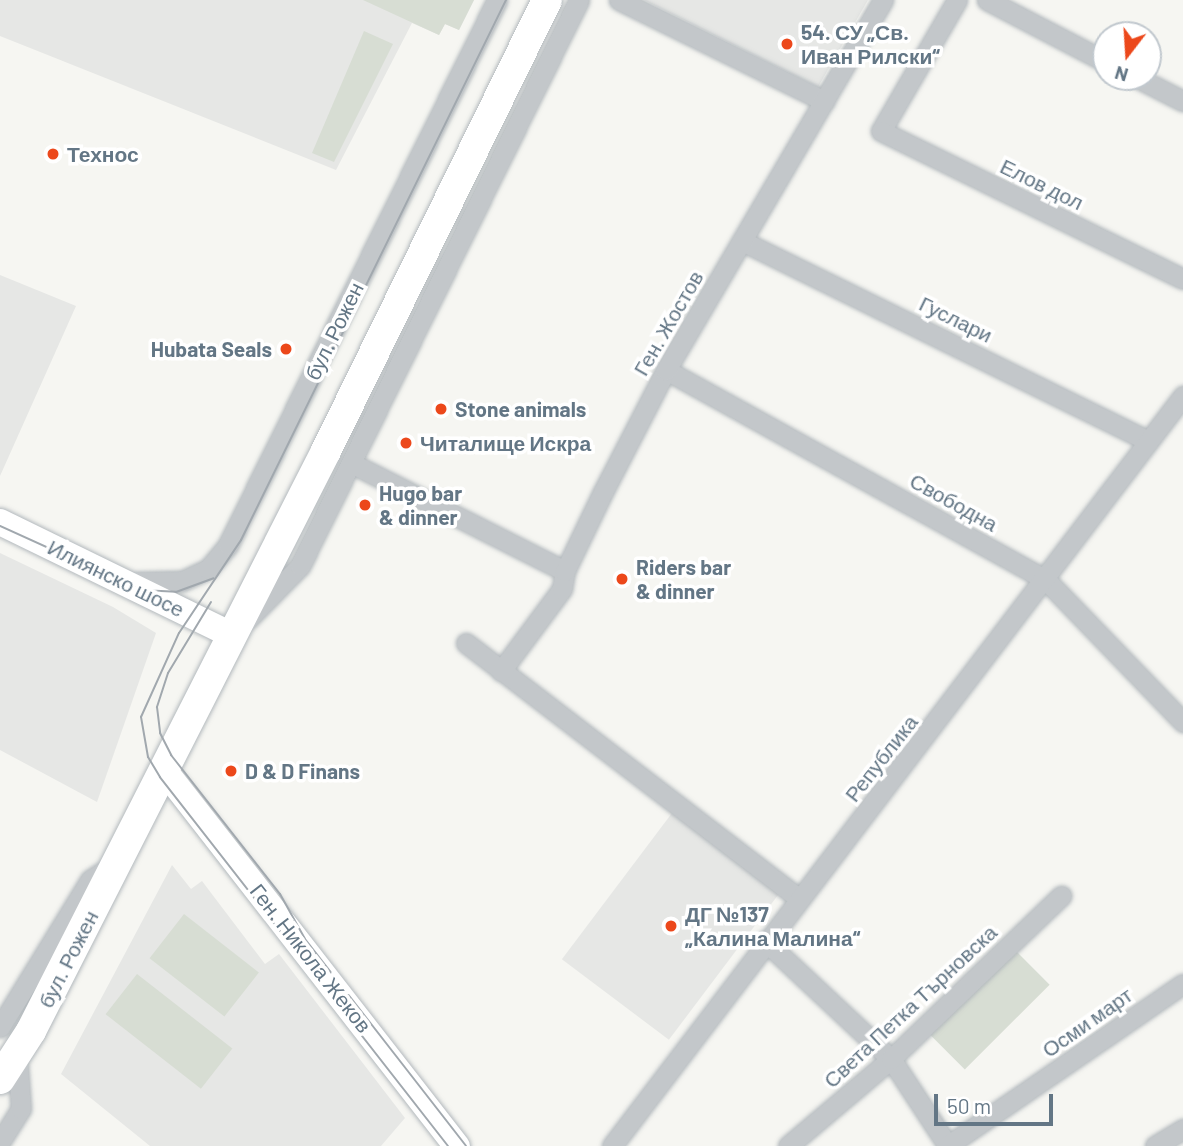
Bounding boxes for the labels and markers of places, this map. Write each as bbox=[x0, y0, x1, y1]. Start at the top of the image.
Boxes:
place label: 54. СУ „Св. Иван Рилски“ bbox=[801, 19, 940, 69]
marker: 54. СУ „Св. Иван Рилски“ bbox=[779, 36, 795, 52]
place label: Технос bbox=[67, 141, 139, 167]
marker: Технос bbox=[45, 146, 61, 162]
place label: Hubata Seals bbox=[151, 336, 272, 362]
marker: Hubata Seals bbox=[278, 341, 294, 357]
place label: Stone animals bbox=[455, 396, 586, 422]
marker: Stone animals bbox=[433, 401, 449, 417]
place label: Читалище Искра bbox=[420, 430, 591, 456]
marker: Читалище Искра bbox=[398, 435, 414, 451]
place label: Hugo bar & dinner bbox=[379, 480, 462, 530]
marker: Hugo bar & dinner bbox=[357, 497, 373, 513]
place label: Riders bar & dinner bbox=[636, 554, 731, 604]
marker: Riders bar & dinner bbox=[614, 571, 630, 587]
place label: D & D Finans bbox=[245, 758, 360, 784]
marker: D & D Finans bbox=[223, 763, 239, 779]
place label: ДГ №137 „Калина Малина“ bbox=[685, 901, 860, 951]
marker: ДГ №137 „Калина Малина“ bbox=[663, 918, 679, 934]

